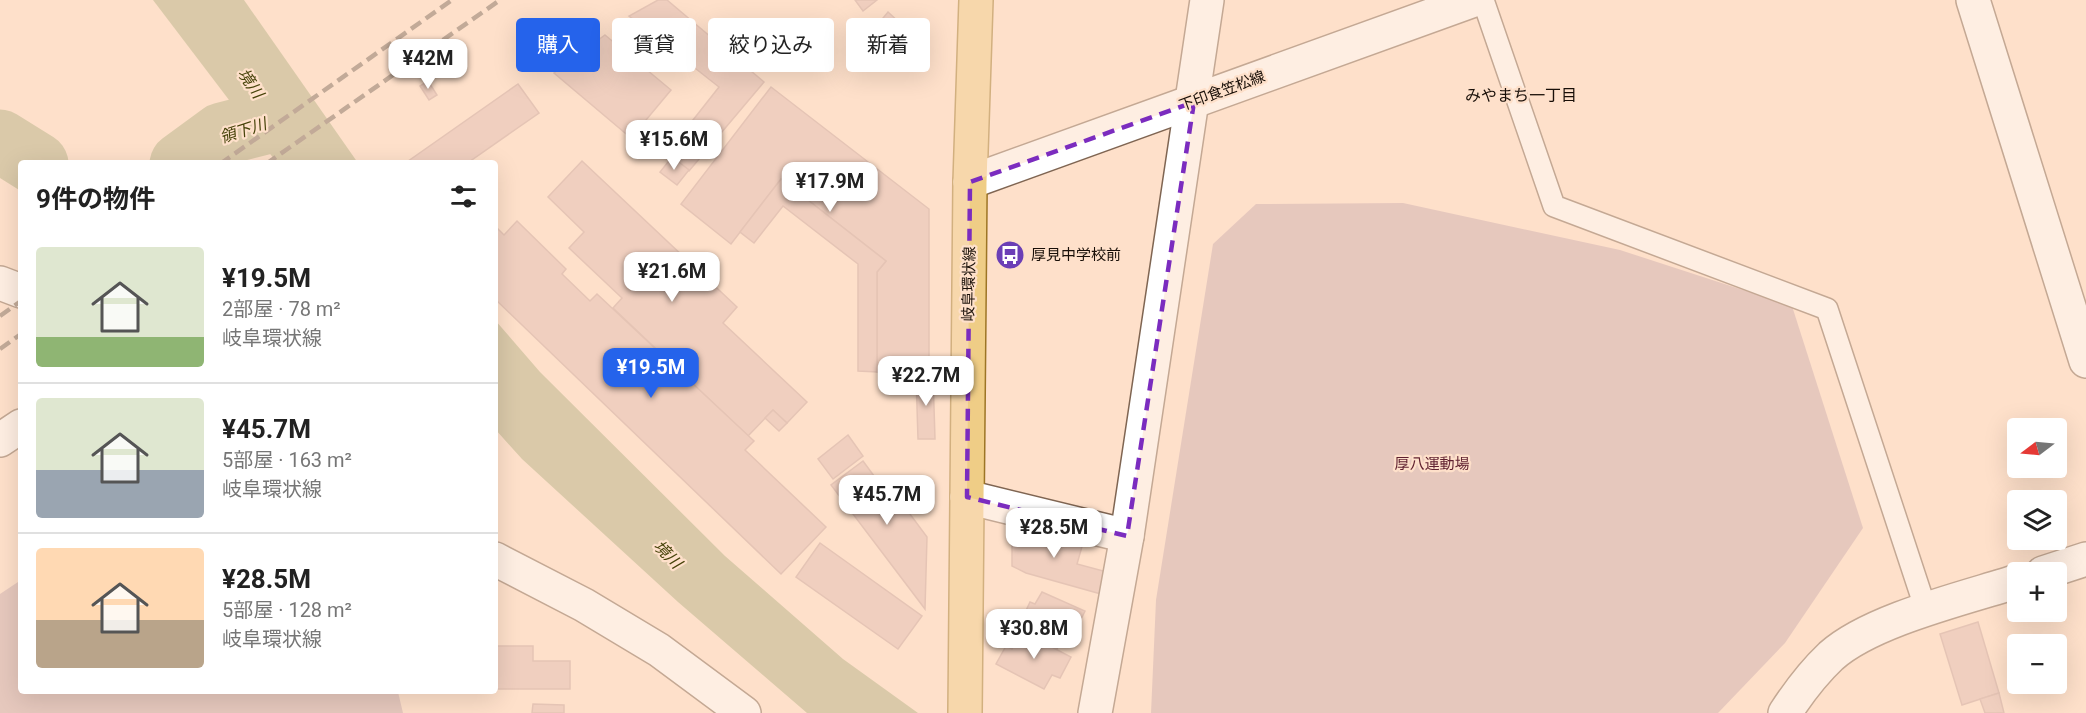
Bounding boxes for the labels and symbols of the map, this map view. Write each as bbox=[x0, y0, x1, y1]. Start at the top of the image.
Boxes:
pin: ¥42M bbox=[392, 39, 464, 90]
water label: 境川 bbox=[234, 65, 269, 103]
street label: 下印食笠松線 bbox=[1177, 67, 1267, 115]
district label: みやまち一丁目 bbox=[1465, 86, 1577, 105]
water label: 領下川 bbox=[217, 113, 271, 147]
pin: ¥15.6M bbox=[625, 120, 723, 171]
pin: ¥17.9M bbox=[781, 162, 879, 213]
bus stop icon: 厚見中学校前 bbox=[994, 239, 1026, 271]
street label: 岐阜環状線 bbox=[959, 246, 979, 322]
place label: 厚見中学校前 bbox=[1031, 246, 1121, 264]
pin: ¥21.6M bbox=[623, 252, 721, 303]
pin: ¥19.5M bbox=[602, 348, 700, 399]
pin: ¥22.7M bbox=[877, 356, 975, 407]
north arrow bbox=[2007, 418, 2067, 478]
park label: 厚八運動場 bbox=[1394, 455, 1470, 473]
pin: ¥45.7M bbox=[838, 475, 936, 526]
pin: ¥28.5M bbox=[1005, 508, 1103, 559]
water label: 境川 bbox=[650, 536, 687, 574]
pin: ¥30.8M bbox=[985, 609, 1083, 660]

